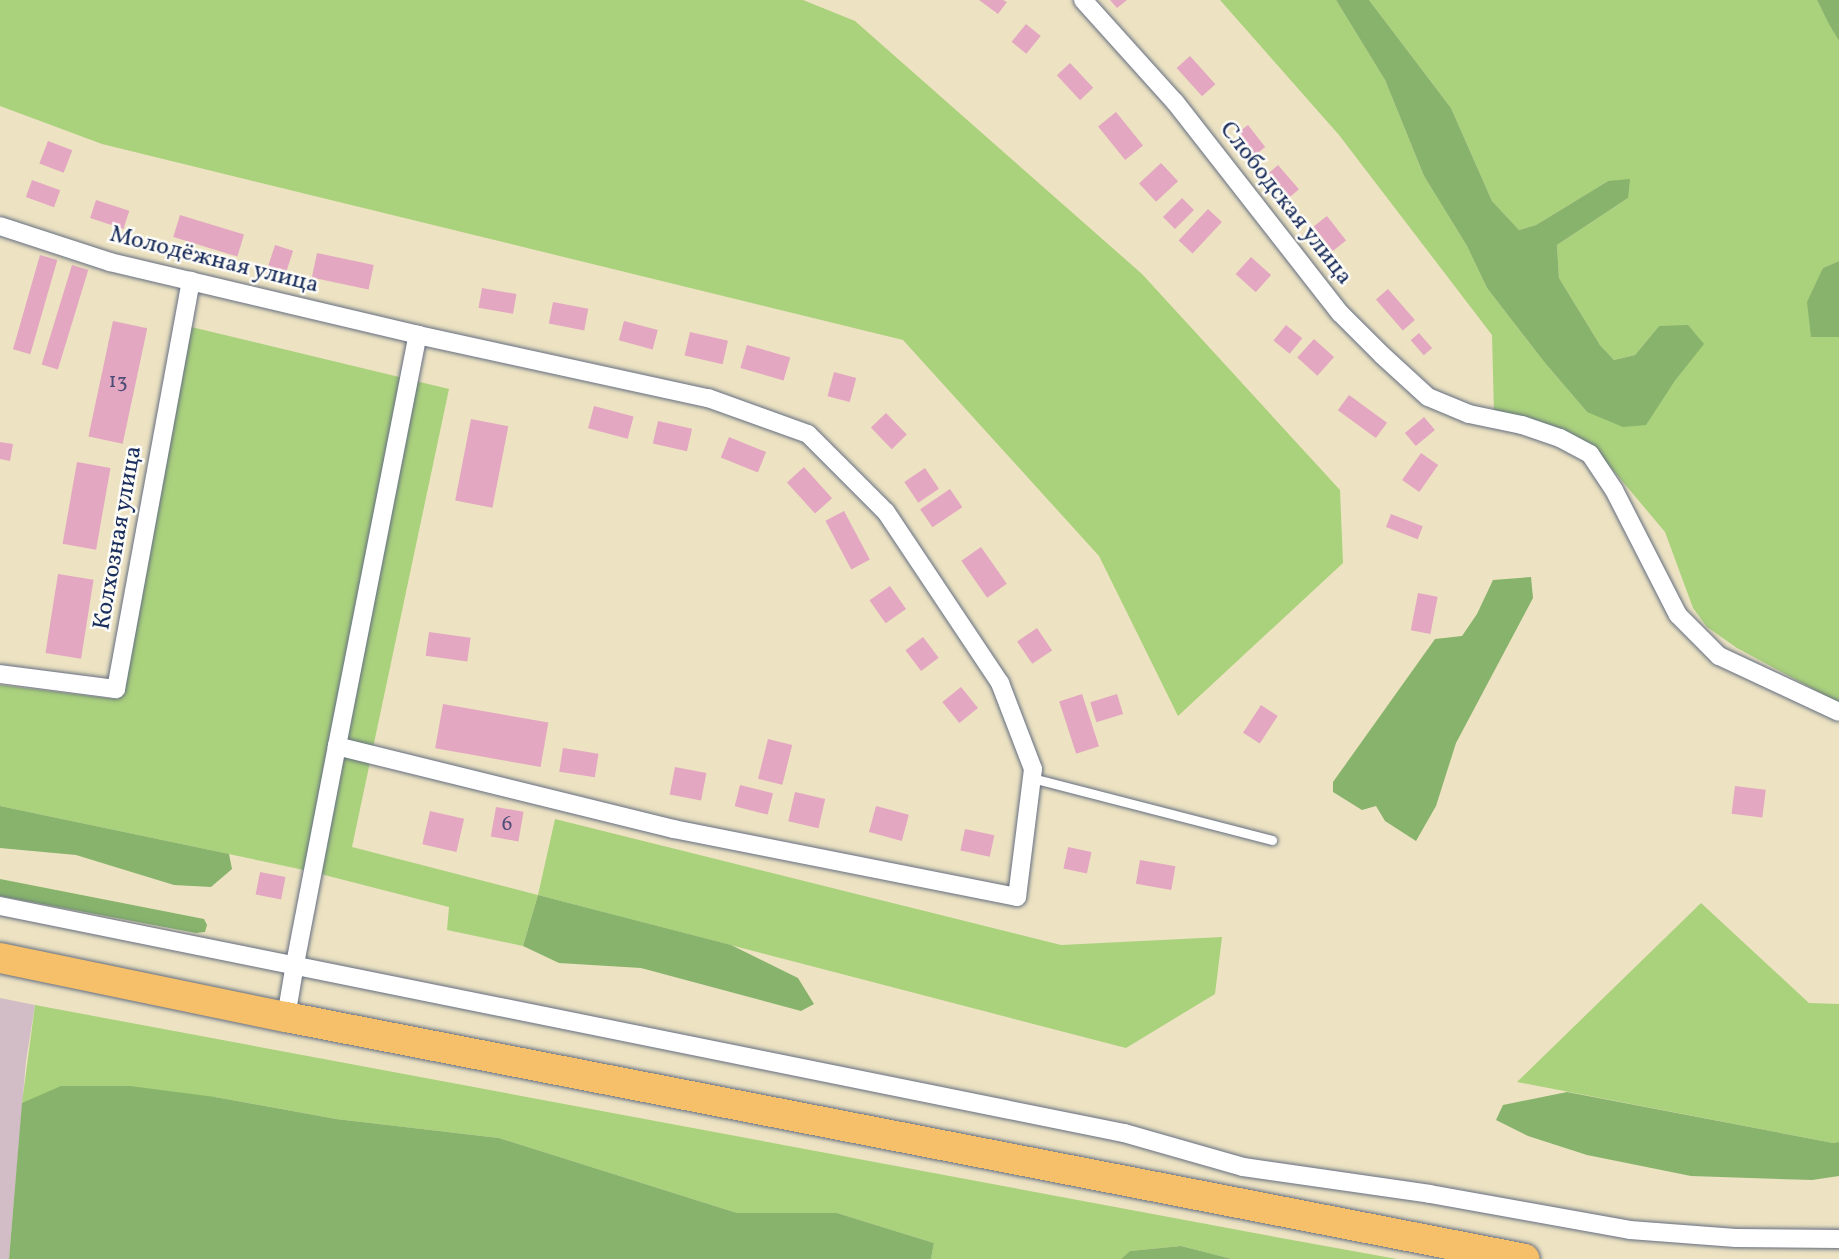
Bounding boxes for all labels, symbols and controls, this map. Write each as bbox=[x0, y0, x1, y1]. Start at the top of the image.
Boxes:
street label: Слободская улица bbox=[1212, 116, 1358, 292]
street label: Молодёжная улица bbox=[106, 221, 322, 301]
house number: 13 bbox=[109, 369, 127, 395]
street label: Колхозная улица bbox=[89, 443, 149, 633]
house number: 6 bbox=[502, 812, 512, 838]

